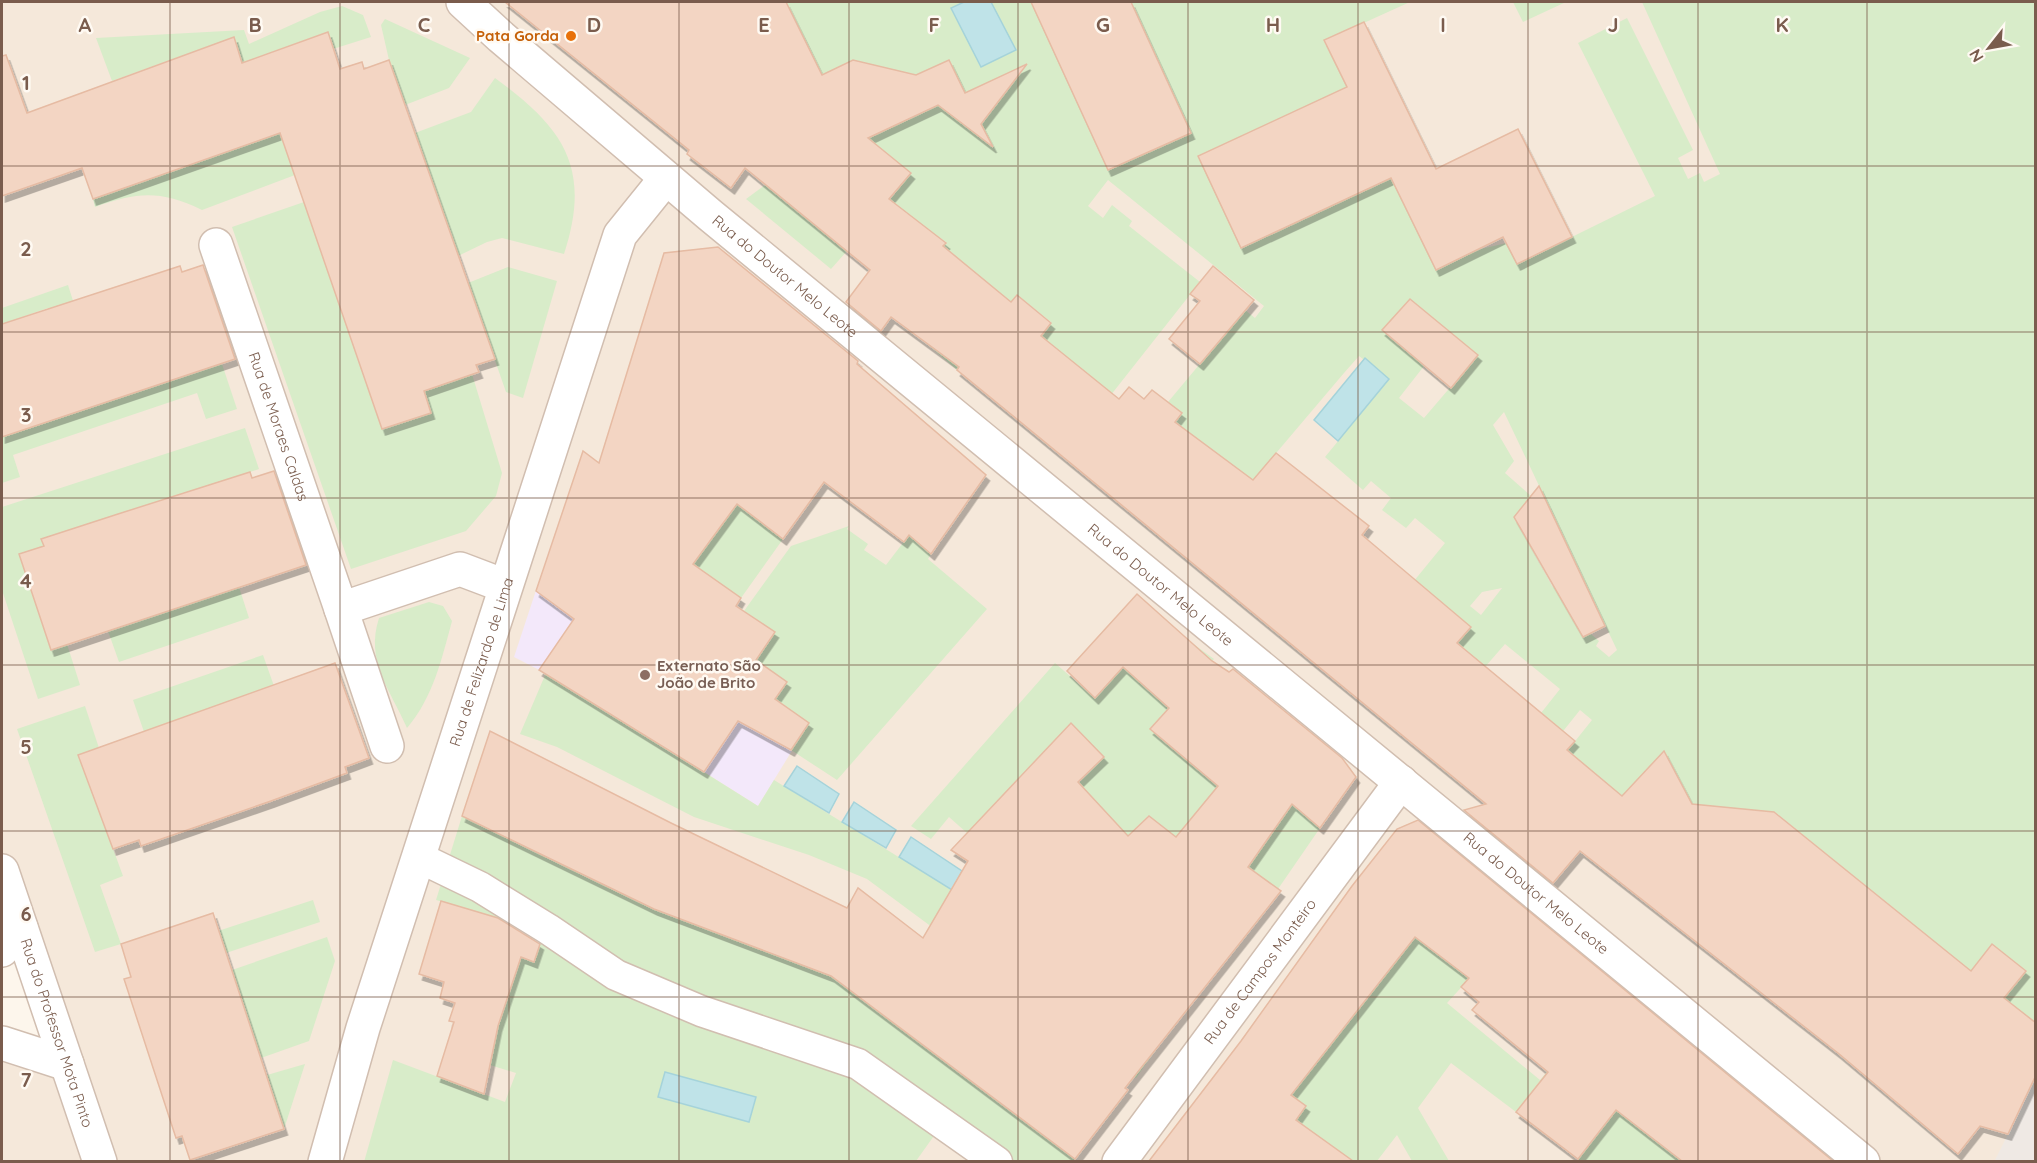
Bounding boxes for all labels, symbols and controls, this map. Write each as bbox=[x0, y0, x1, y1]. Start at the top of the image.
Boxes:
text: A bbox=[79, 12, 92, 37]
text: B bbox=[248, 12, 262, 37]
text: C bbox=[418, 12, 431, 37]
text: D bbox=[587, 12, 601, 37]
text: E bbox=[758, 12, 770, 37]
text: F bbox=[928, 12, 940, 37]
text: G bbox=[1096, 12, 1110, 37]
text: H bbox=[1266, 12, 1280, 37]
text: I bbox=[1440, 12, 1446, 37]
text: J bbox=[1607, 12, 1619, 37]
text: K bbox=[1775, 12, 1789, 37]
north arrow bbox=[1959, 18, 2019, 78]
place label: Pata Gorda bbox=[476, 26, 559, 45]
marker: Pata Gorda bbox=[564, 29, 578, 43]
text: N bbox=[1965, 46, 1988, 66]
text: 1 bbox=[22, 70, 30, 95]
street label: Rua do Doutor Melo Leote bbox=[708, 211, 862, 341]
text: 2 bbox=[20, 236, 32, 261]
street label: Rua de Moraes Caldas bbox=[244, 349, 313, 504]
text: 3 bbox=[21, 402, 31, 427]
street label: Rua do Doutor Melo Leote bbox=[1084, 519, 1237, 650]
text: 4 bbox=[20, 568, 32, 593]
street label: Rua de Felizardo de Lima bbox=[445, 575, 517, 749]
place label: Externato São João de Brito bbox=[657, 656, 761, 692]
marker: Externato São João de Brito bbox=[638, 668, 652, 682]
text: 5 bbox=[20, 734, 32, 759]
street label: Rua do Doutor Melo Leote bbox=[1460, 828, 1613, 958]
street label: Rua de Campos Monteiro bbox=[1200, 895, 1320, 1048]
text: 6 bbox=[20, 901, 32, 926]
street label: Rua do Professor Mota Pinto bbox=[16, 936, 98, 1130]
text: 7 bbox=[21, 1067, 32, 1092]

